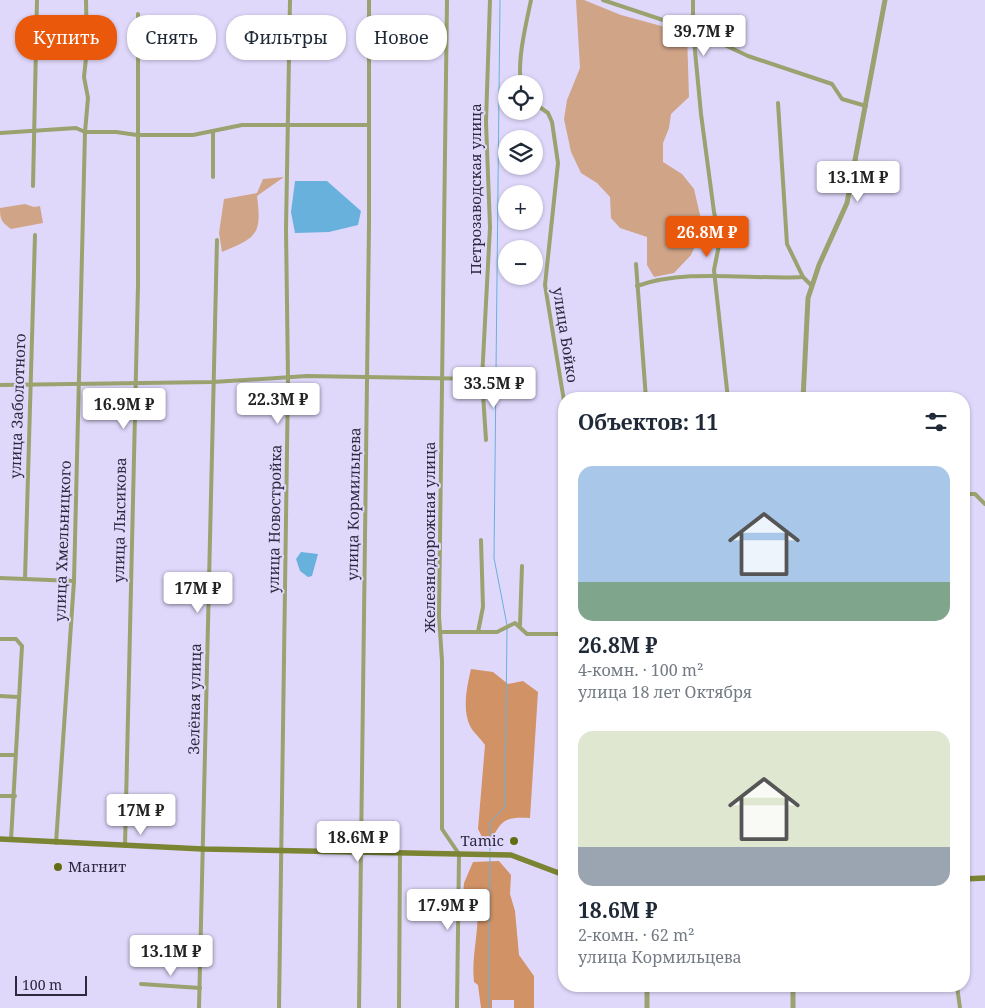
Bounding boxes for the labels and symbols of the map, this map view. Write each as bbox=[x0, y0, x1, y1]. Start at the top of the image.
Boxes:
pin: 39.7M ₽ bbox=[658, 15, 750, 57]
street label: Петрозаводская улица bbox=[465, 103, 485, 275]
pin: 13.1M ₽ bbox=[812, 160, 904, 203]
pin: 26.8M ₽ bbox=[661, 216, 753, 258]
street label: улица Бойко bbox=[549, 286, 583, 384]
street label: улица Заболотного bbox=[4, 333, 30, 479]
pin: 33.5M ₽ bbox=[448, 366, 540, 409]
pin: 22.3M ₽ bbox=[232, 382, 324, 425]
pin: 16.9M ₽ bbox=[78, 388, 170, 430]
street label: улица Кормильцева bbox=[342, 427, 364, 581]
street label: Железнодорожная улица bbox=[419, 441, 439, 634]
street label: улица Новостройка bbox=[263, 444, 285, 594]
street label: улица Лысикова bbox=[108, 457, 130, 583]
street label: улица Хмельницкого bbox=[49, 460, 75, 622]
pin: 17M ₽ bbox=[163, 572, 233, 614]
street label: Зелёная улица bbox=[183, 643, 205, 755]
pin: 17M ₽ bbox=[106, 794, 176, 836]
pin: 18.6M ₽ bbox=[312, 820, 404, 863]
place label: Tamic bbox=[460, 830, 504, 850]
marker: Tamic bbox=[508, 835, 520, 847]
place label: Магнит bbox=[68, 856, 126, 876]
marker: Магнит bbox=[52, 861, 64, 873]
pin: 17.9M ₽ bbox=[402, 888, 494, 931]
pin: 13.1M ₽ bbox=[125, 934, 217, 977]
scale bar bbox=[15, 973, 88, 996]

